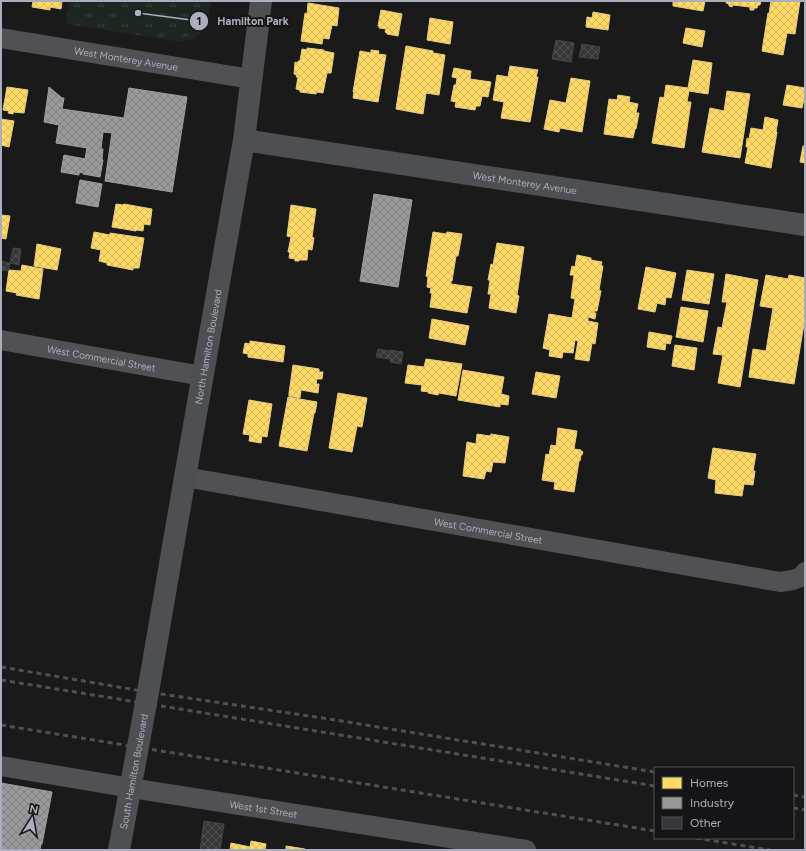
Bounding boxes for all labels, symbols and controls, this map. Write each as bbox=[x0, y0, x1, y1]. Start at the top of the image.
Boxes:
callout: Hamilton Park bbox=[189, 10, 296, 33]
text: 1 bbox=[196, 14, 202, 28]
text: Hamilton Park bbox=[217, 15, 289, 28]
street label: West Monterey Avenue bbox=[73, 44, 180, 74]
street label: West Monterey Avenue bbox=[472, 169, 578, 197]
street label: North Hamilton Boulevard bbox=[192, 288, 225, 405]
street label: West Commercial Street bbox=[46, 342, 157, 375]
street label: West Commercial Street bbox=[433, 515, 544, 547]
street label: South Hamilton Boulevard bbox=[117, 712, 151, 830]
legend bbox=[654, 767, 794, 839]
text: Homes bbox=[690, 776, 729, 790]
text: Industry bbox=[690, 796, 735, 810]
street label: West 1st Street bbox=[228, 798, 299, 821]
north arrow bbox=[12, 799, 52, 839]
text: N bbox=[28, 802, 39, 817]
text: Other bbox=[690, 816, 721, 830]

